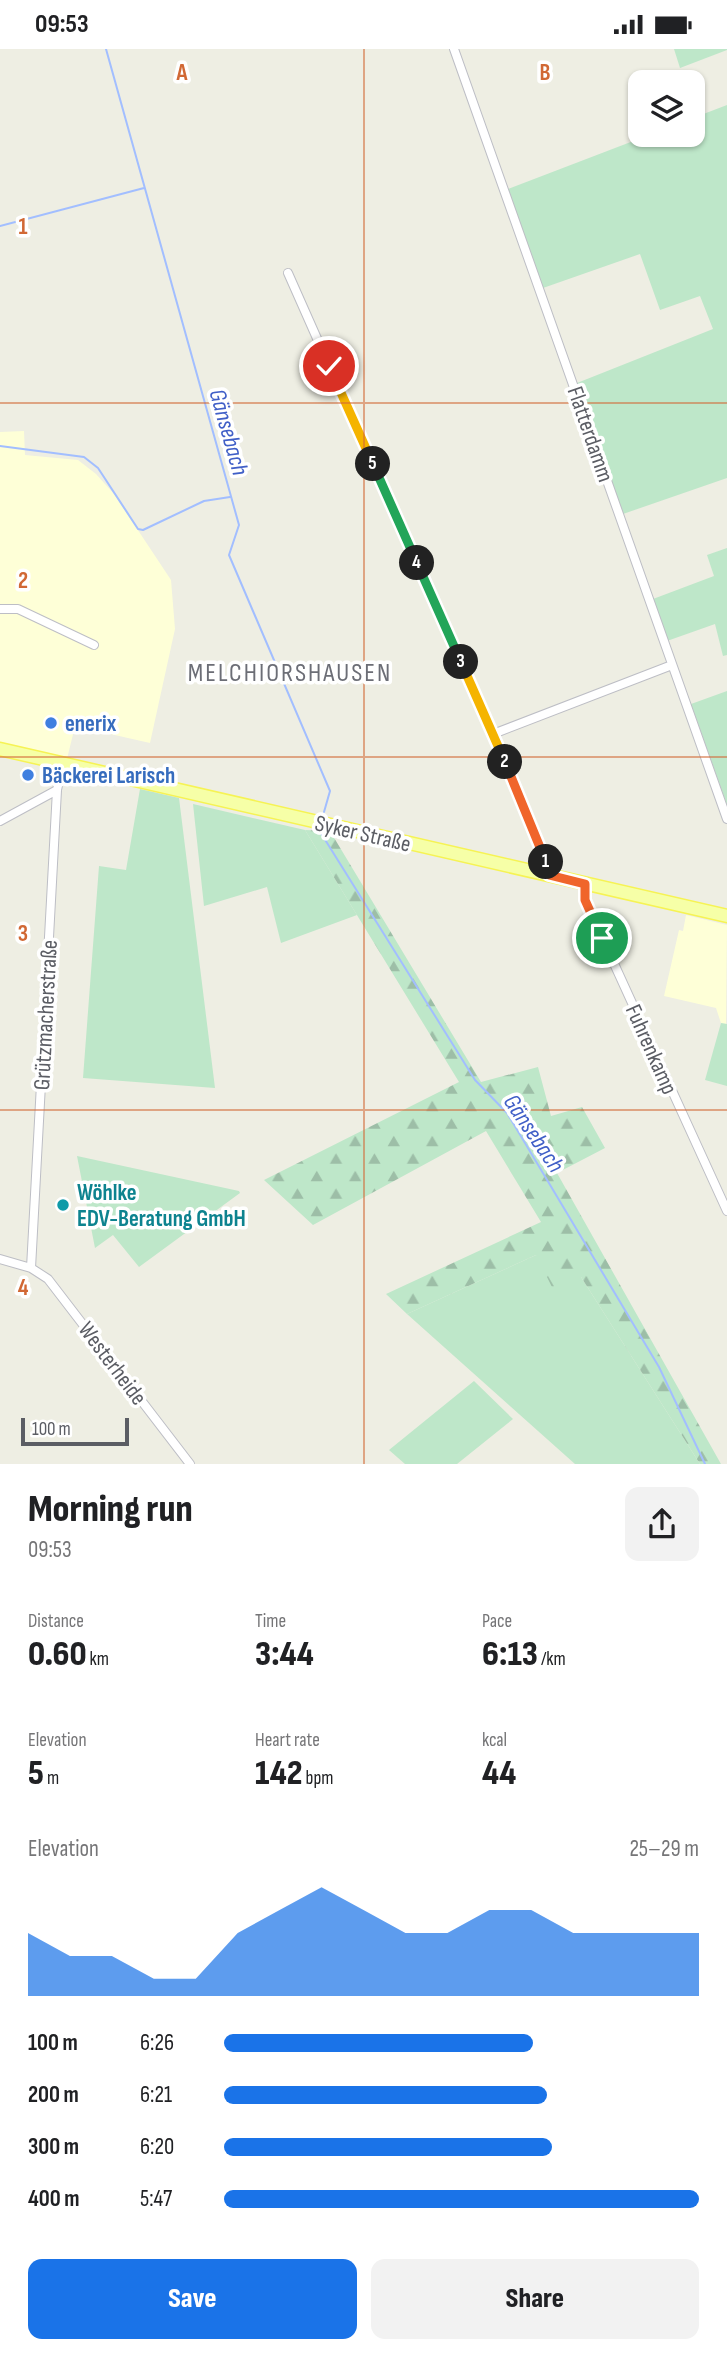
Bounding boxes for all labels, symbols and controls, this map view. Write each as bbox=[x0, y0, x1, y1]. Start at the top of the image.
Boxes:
text: 09:53 bbox=[35, 9, 89, 40]
text: A bbox=[176, 59, 189, 87]
text: B bbox=[540, 59, 551, 87]
map controls bbox=[628, 70, 705, 147]
button: layers bbox=[628, 70, 705, 147]
text: 1 bbox=[18, 213, 28, 241]
pin bbox=[299, 336, 359, 396]
icon: check bbox=[310, 347, 348, 385]
street label: Flatterdamm bbox=[561, 383, 619, 486]
water label: Gänsebach bbox=[202, 386, 255, 479]
pin: 5 bbox=[356, 447, 390, 481]
text: 5 bbox=[368, 452, 377, 475]
pin: 4 bbox=[400, 545, 434, 581]
text: 4 bbox=[412, 551, 421, 574]
text: 2 bbox=[18, 567, 28, 595]
pin: 3 bbox=[444, 645, 478, 679]
text: 3 bbox=[456, 650, 465, 673]
district label: MELCHIORSHAUSEN bbox=[188, 658, 392, 689]
place label: enerix bbox=[65, 710, 117, 738]
marker: enerix bbox=[43, 715, 59, 731]
pin: 2 bbox=[488, 745, 522, 779]
text: 2 bbox=[500, 750, 509, 773]
place label: Bäckerei Larisch bbox=[42, 762, 175, 790]
marker: Bäckerei Larisch bbox=[20, 767, 36, 783]
street label: Syker Straße bbox=[312, 809, 413, 859]
pin: 1 bbox=[528, 845, 564, 879]
text: 1 bbox=[542, 850, 549, 873]
pin bbox=[572, 908, 632, 968]
icon: arrive bbox=[583, 919, 621, 957]
text: 3 bbox=[18, 920, 28, 948]
street label: Grützmacherstraße bbox=[28, 939, 64, 1091]
street label: Fuhrenkamp bbox=[619, 1000, 683, 1099]
water label: Gänsebach bbox=[497, 1089, 570, 1178]
place label: Wöhlke EDV-Beratung GmbH bbox=[77, 1179, 246, 1233]
marker: Wöhlke EDV-Beratung GmbH bbox=[55, 1197, 71, 1213]
text: 4 bbox=[18, 1274, 29, 1302]
street label: Westerheide bbox=[72, 1316, 153, 1411]
scale bar bbox=[21, 1415, 130, 1447]
text: 100 m bbox=[32, 1418, 71, 1441]
text: Morning run bbox=[28, 1487, 193, 1532]
button: share bbox=[625, 1487, 699, 1561]
text: 09:53 bbox=[28, 1536, 72, 1564]
text: Distance bbox=[28, 1610, 84, 1633]
text: Time bbox=[255, 1610, 286, 1633]
text: Pace bbox=[482, 1610, 512, 1633]
text: 0.60 bbox=[28, 1633, 87, 1676]
text: 3:44 bbox=[255, 1633, 314, 1676]
text: 6:13 bbox=[482, 1633, 538, 1676]
text: km bbox=[87, 1648, 109, 1671]
text: /km bbox=[538, 1648, 566, 1671]
text: Elevation bbox=[28, 1729, 87, 1752]
text: Heart rate bbox=[255, 1729, 320, 1752]
text: kcal bbox=[482, 1729, 507, 1752]
text: 5 bbox=[28, 1752, 44, 1795]
text: 142 bbox=[255, 1752, 303, 1795]
text: 44 bbox=[482, 1752, 516, 1795]
text: m bbox=[44, 1767, 59, 1790]
text: bpm bbox=[303, 1767, 334, 1790]
text: Elevation bbox=[28, 1835, 99, 1863]
text: 25–29 m bbox=[629, 1835, 699, 1863]
text: 100 m bbox=[28, 2029, 78, 2057]
text: 6:26 bbox=[140, 2029, 174, 2057]
text: 200 m bbox=[28, 2081, 79, 2109]
text: 6:21 bbox=[140, 2081, 172, 2109]
text: 300 m bbox=[28, 2133, 79, 2161]
text: 6:20 bbox=[140, 2133, 174, 2161]
text: 400 m bbox=[28, 2185, 79, 2213]
text: 5:47 bbox=[140, 2185, 172, 2213]
button: Save bbox=[28, 2259, 357, 2339]
button: Share bbox=[371, 2259, 699, 2339]

